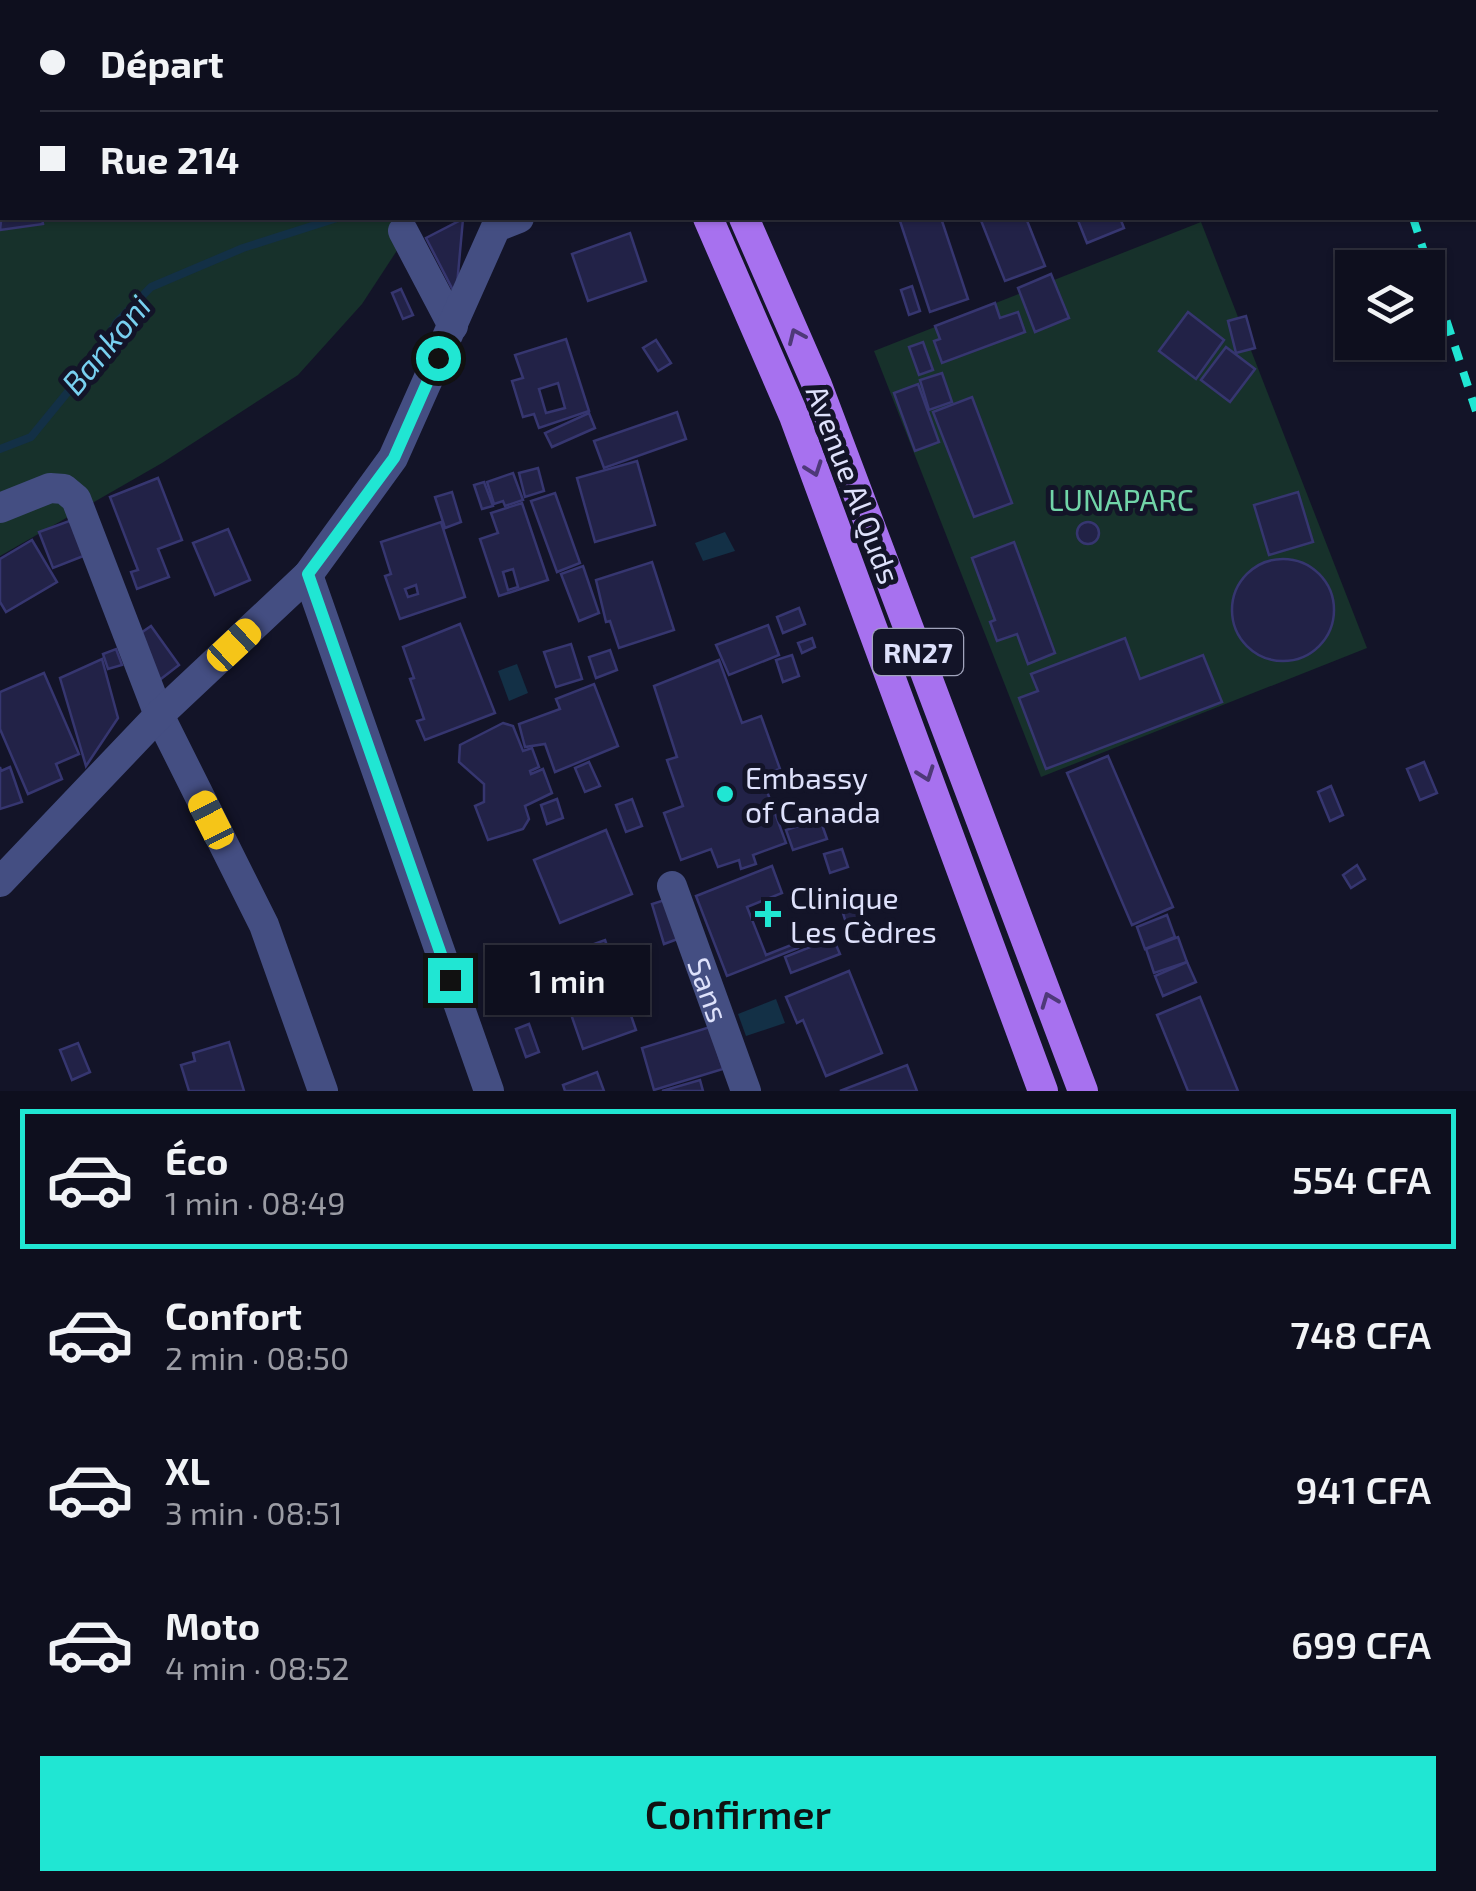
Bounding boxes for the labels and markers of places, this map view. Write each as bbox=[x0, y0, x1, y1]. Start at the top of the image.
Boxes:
place label: Embassy of Canada bbox=[745, 759, 881, 829]
marker: Embassy of Canada bbox=[714, 783, 736, 805]
place label: Clinique Les Cèdres bbox=[790, 879, 937, 949]
marker: Clinique Les Cèdres bbox=[755, 901, 781, 927]

